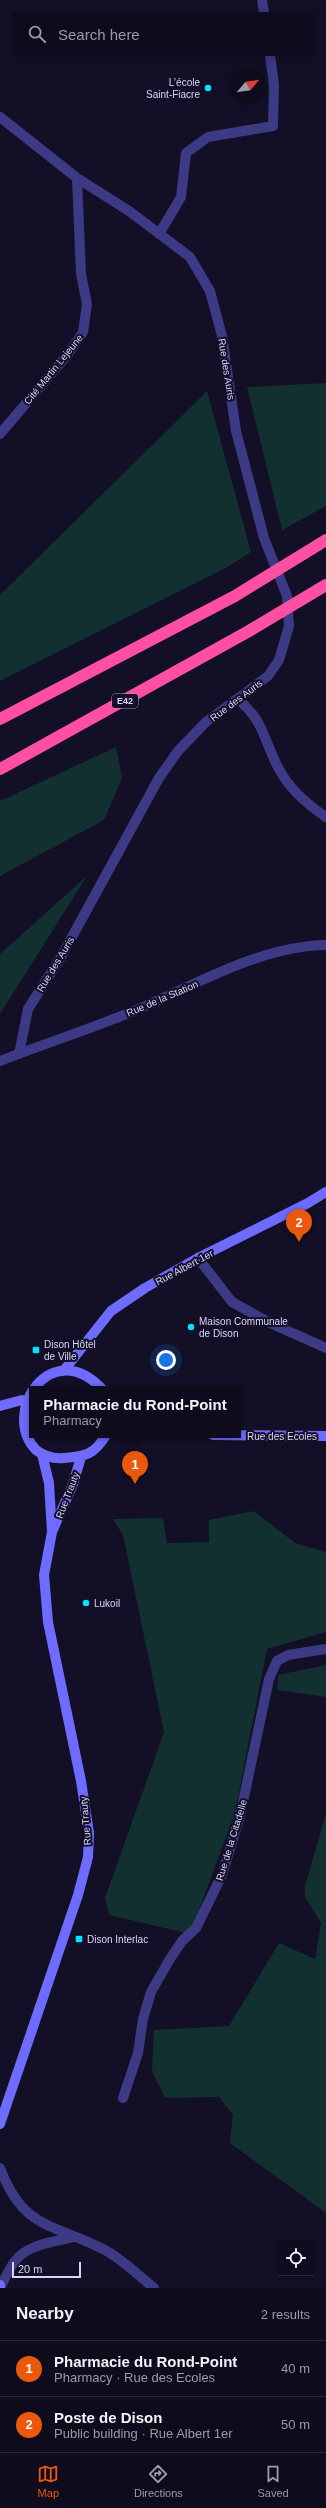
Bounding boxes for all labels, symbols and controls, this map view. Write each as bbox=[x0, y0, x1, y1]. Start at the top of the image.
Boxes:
search box bbox=[12, 12, 314, 56]
icon: search bbox=[26, 23, 48, 45]
text: Search here bbox=[58, 26, 140, 43]
north arrow bbox=[230, 68, 266, 104]
place label: L’école Saint-Fiacre bbox=[146, 77, 200, 100]
marker: L’école Saint-Fiacre bbox=[203, 83, 213, 93]
street label: Cité Martin Lejeune bbox=[22, 332, 85, 406]
street label: Rue des Auris bbox=[216, 337, 237, 401]
street label: Rue des Auris bbox=[208, 677, 264, 724]
road number: E42 bbox=[112, 694, 138, 708]
street label: Rue des Auris bbox=[35, 935, 76, 994]
street label: Rue de la Station bbox=[125, 978, 200, 1019]
pin: 2 bbox=[286, 1209, 312, 1242]
street label: Rue Albert 1er bbox=[153, 1247, 216, 1287]
place label: Maison Communale de Dison bbox=[199, 1316, 288, 1339]
marker: Maison Communale de Dison bbox=[186, 1322, 196, 1332]
place label: Dison Hôtel de Ville bbox=[44, 1339, 96, 1362]
marker: Dison Hôtel de Ville bbox=[31, 1345, 41, 1355]
your location bbox=[156, 1350, 176, 1370]
popup bbox=[29, 1386, 241, 1438]
text: Pharmacie du Rond-Point bbox=[43, 1396, 227, 1413]
text: Pharmacy bbox=[43, 1413, 102, 1428]
street label: Rue des Ecoles bbox=[247, 1431, 317, 1442]
pin: 1 bbox=[122, 1451, 148, 1484]
street label: Rue Trauty bbox=[54, 1470, 81, 1520]
marker: Lukoil bbox=[81, 1598, 91, 1608]
place label: Lukoil bbox=[94, 1598, 120, 1609]
street label: Rue Trauty bbox=[78, 1796, 93, 1846]
street label: Rue de la Citadelle bbox=[214, 1798, 249, 1882]
marker: Dison Interlac bbox=[74, 1934, 84, 1944]
place label: Dison Interlac bbox=[87, 1934, 148, 1945]
map controls bbox=[278, 2240, 314, 2276]
button: locate bbox=[278, 2240, 314, 2276]
scale bar bbox=[12, 2260, 81, 2279]
text: 20 m bbox=[18, 2263, 42, 2275]
text: Nearby bbox=[16, 2304, 74, 2323]
text: 2 results bbox=[261, 2307, 310, 2322]
text: Pharmacie du Rond-Point bbox=[54, 2353, 237, 2370]
text: 1 bbox=[25, 2361, 33, 2376]
text: 40 m bbox=[281, 2361, 310, 2376]
text: Pharmacy · Rue des Ecoles bbox=[54, 2370, 215, 2385]
text: Poste de Dison bbox=[54, 2409, 162, 2426]
text: 2 bbox=[25, 2417, 33, 2432]
text: 50 m bbox=[281, 2417, 310, 2432]
text: Public building · Rue Albert 1er bbox=[54, 2426, 233, 2441]
tab: Map bbox=[37, 2463, 59, 2499]
tab: Directions bbox=[134, 2463, 183, 2499]
tab: Saved bbox=[257, 2463, 289, 2499]

